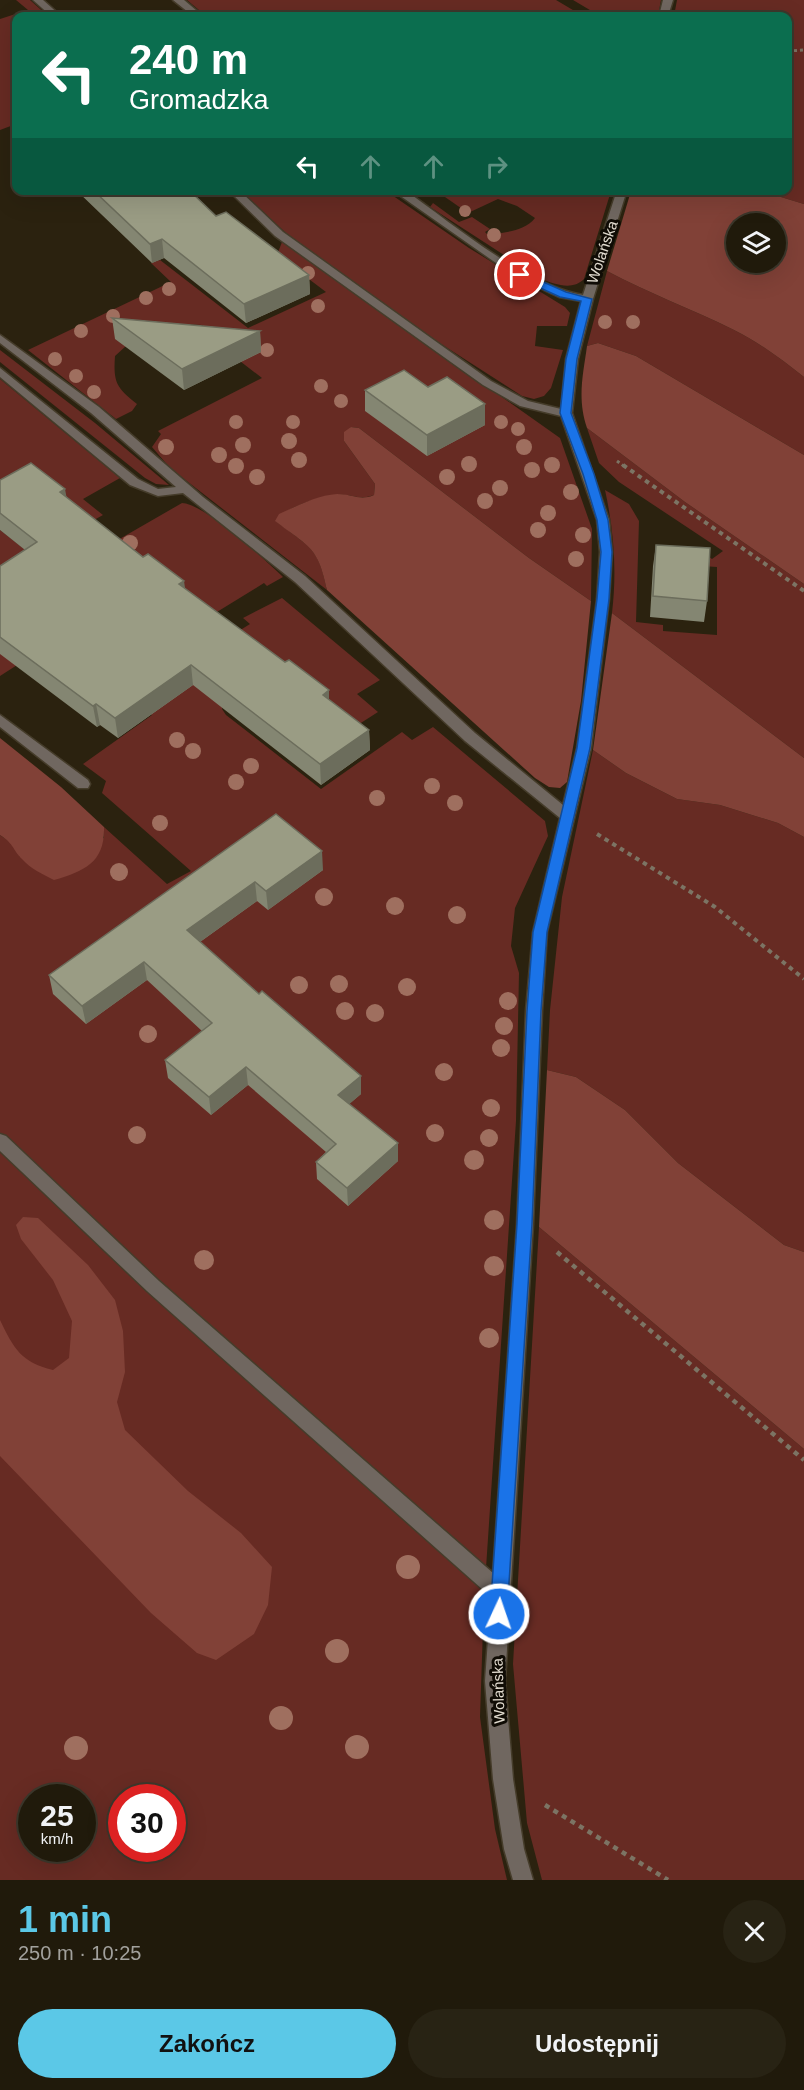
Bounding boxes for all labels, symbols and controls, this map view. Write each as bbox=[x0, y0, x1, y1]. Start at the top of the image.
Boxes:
icon: left bbox=[30, 36, 108, 114]
text: 240 m bbox=[129, 36, 248, 83]
text: Gromadzka bbox=[129, 85, 269, 115]
icon: left bbox=[291, 150, 324, 183]
icon: ahead bbox=[354, 150, 387, 183]
icon: ahead bbox=[417, 150, 450, 183]
icon: right bbox=[480, 150, 513, 183]
map controls bbox=[726, 213, 786, 273]
button: layers bbox=[726, 213, 786, 273]
street label: Wolańska bbox=[583, 218, 621, 286]
pin bbox=[494, 249, 545, 300]
icon: arrive bbox=[503, 258, 536, 291]
position arrow bbox=[467, 1582, 531, 1646]
street label: Wolańska bbox=[488, 1657, 508, 1724]
speed limit sign: 30 bbox=[108, 1784, 186, 1862]
text: 25 bbox=[40, 1799, 74, 1832]
text: km/h bbox=[41, 1830, 73, 1847]
text: 1 min bbox=[18, 1899, 112, 1940]
button: close bbox=[723, 1900, 786, 1963]
text: 250 m · 10:25 bbox=[18, 1942, 141, 1964]
button: Zakończ bbox=[18, 2009, 396, 2078]
button: Udostępnij bbox=[408, 2009, 786, 2078]

